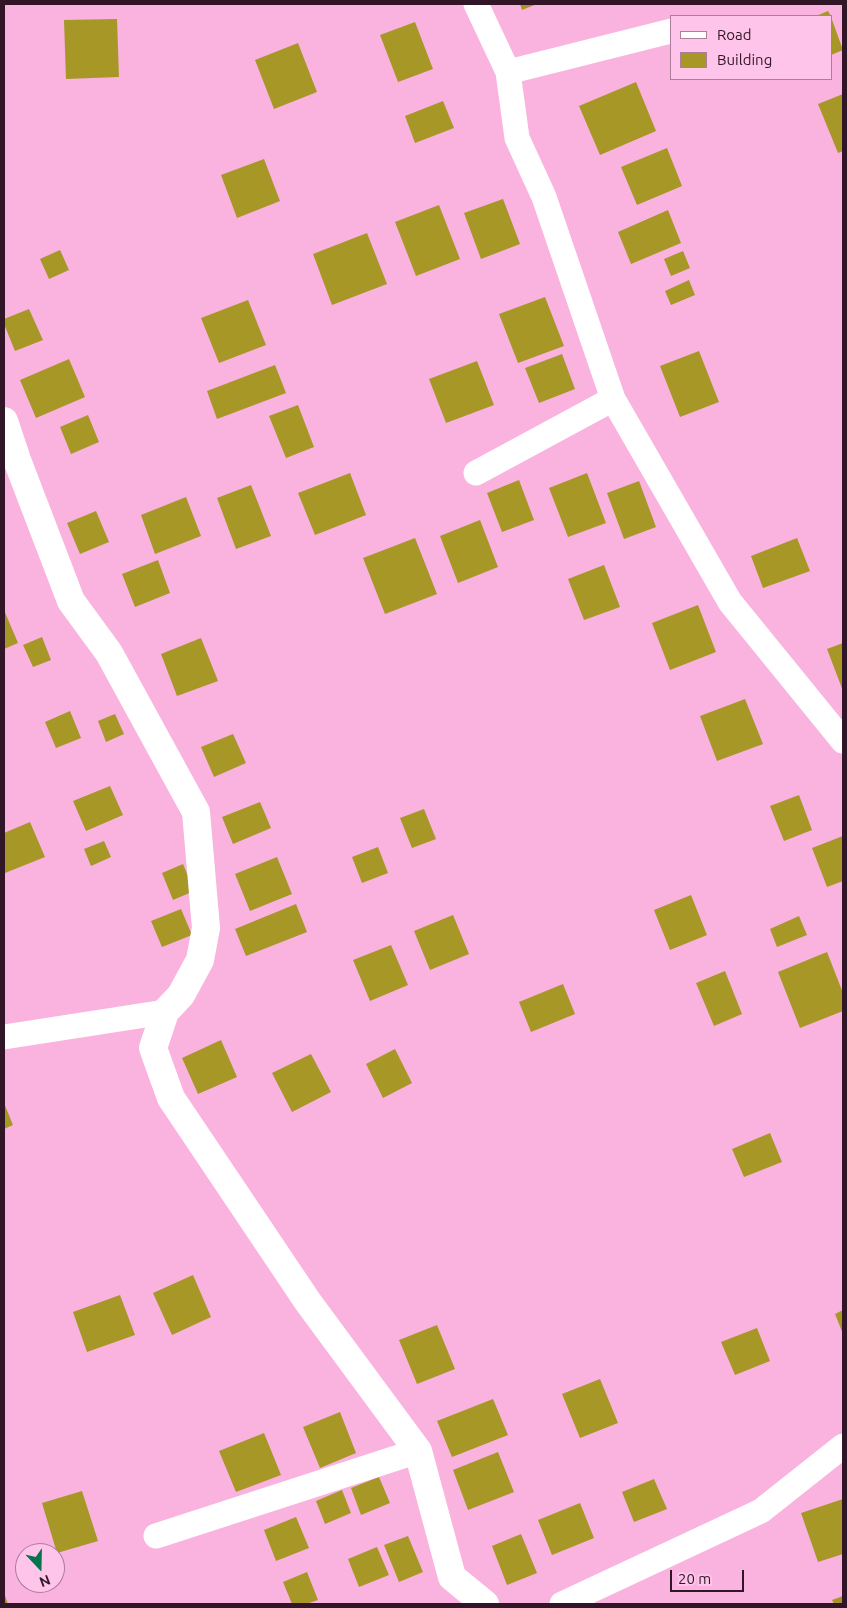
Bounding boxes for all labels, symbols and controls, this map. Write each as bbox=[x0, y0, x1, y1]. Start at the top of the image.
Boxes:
legend bbox=[670, 15, 832, 80]
text: Road bbox=[717, 26, 752, 43]
text: Building bbox=[717, 51, 772, 68]
north arrow bbox=[15, 1543, 65, 1593]
scale bar bbox=[672, 1560, 746, 1592]
text: 20 m bbox=[678, 1570, 711, 1587]
text: N bbox=[37, 1572, 53, 1590]

